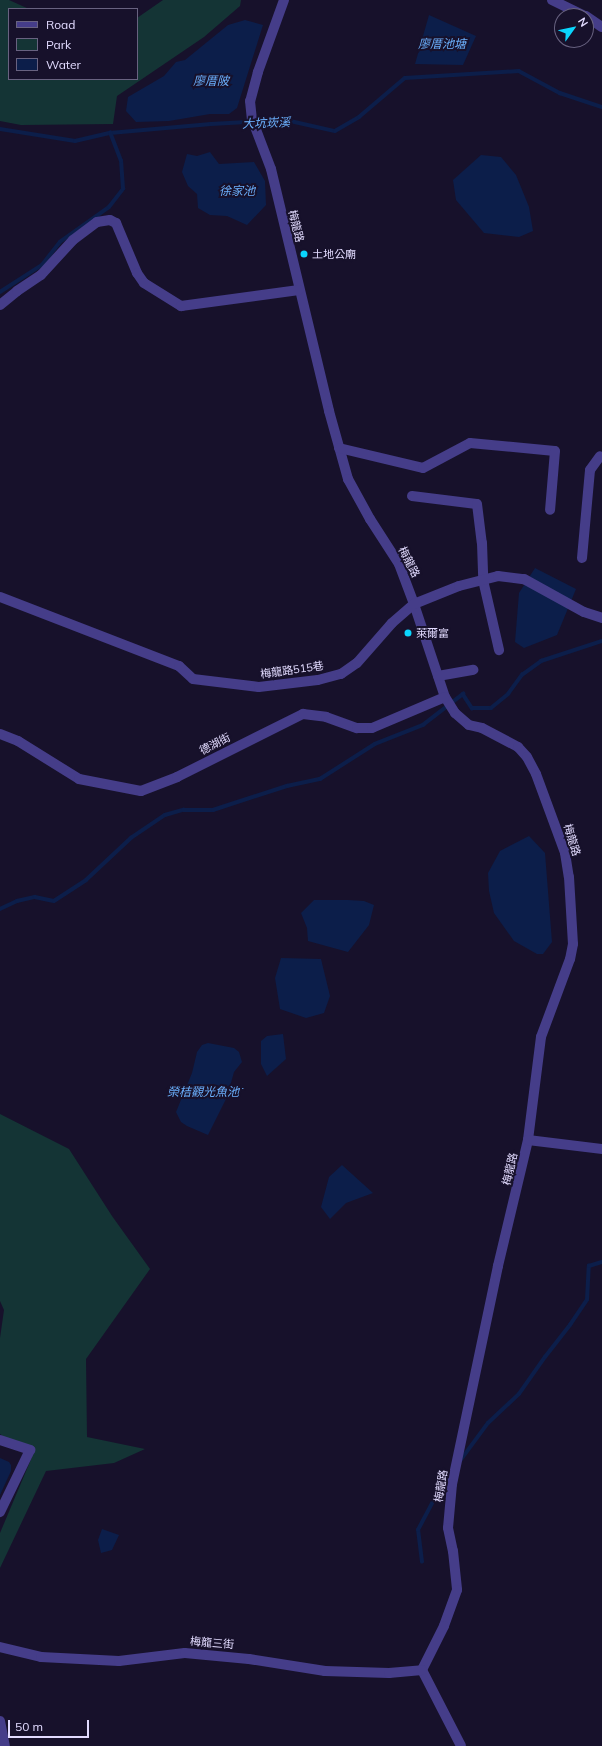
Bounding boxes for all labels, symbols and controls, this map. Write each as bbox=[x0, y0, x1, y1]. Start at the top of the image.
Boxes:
legend bbox=[8, 8, 138, 80]
north arrow bbox=[554, 8, 594, 48]
text: N bbox=[575, 15, 591, 29]
text: Road bbox=[46, 17, 75, 32]
text: Park bbox=[46, 37, 71, 52]
water label: 廖厝池塘 bbox=[418, 37, 466, 51]
text: Water bbox=[46, 57, 81, 72]
water label: 廖厝陂 bbox=[193, 74, 229, 88]
water label: 大坑崁溪 bbox=[242, 115, 290, 131]
water label: 徐家池 bbox=[219, 184, 255, 198]
street label: 梅龍路 bbox=[286, 208, 306, 244]
place label: 土地公廟 bbox=[312, 247, 356, 261]
marker: 土地公廟 bbox=[299, 249, 309, 259]
street label: 梅龍路 bbox=[396, 544, 422, 580]
place label: 萊爾富 bbox=[416, 626, 449, 640]
marker: 萊爾富 bbox=[403, 628, 413, 638]
street label: 梅龍路515巷 bbox=[259, 659, 325, 681]
street label: 德湖街 bbox=[197, 731, 233, 757]
street label: 梅龍路 bbox=[561, 822, 583, 858]
water label: 榮桔觀光魚池˙ bbox=[167, 1085, 245, 1099]
street label: 梅龍路 bbox=[500, 1151, 520, 1187]
street label: 梅龍路 bbox=[432, 1469, 450, 1503]
street label: 梅龍三街 bbox=[190, 1635, 234, 1651]
scale bar bbox=[10, 1712, 91, 1738]
text: 50 m bbox=[15, 1719, 43, 1734]

